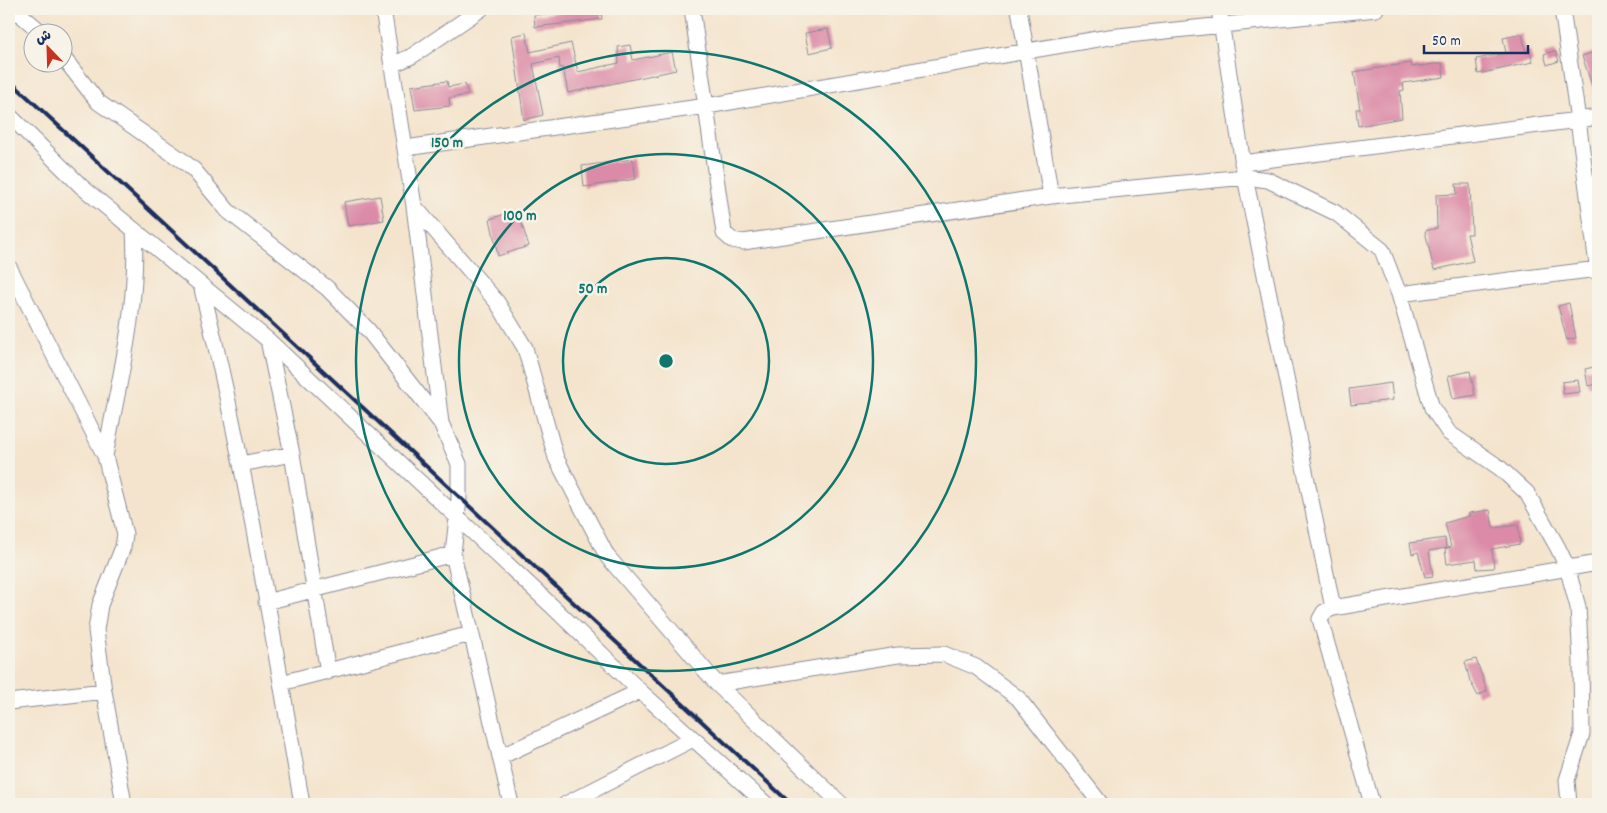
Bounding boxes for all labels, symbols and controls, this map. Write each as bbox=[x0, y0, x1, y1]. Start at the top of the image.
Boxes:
north arrow bbox=[22, 22, 72, 72]
scale bar bbox=[1424, 22, 1528, 54]
text: ش bbox=[33, 26, 55, 50]
text: 50 m bbox=[1432, 31, 1461, 53]
text: 150 m bbox=[431, 133, 463, 155]
text: 100 m bbox=[503, 206, 537, 228]
text: 50 m bbox=[579, 279, 607, 301]
centre of rings bbox=[657, 352, 675, 370]

